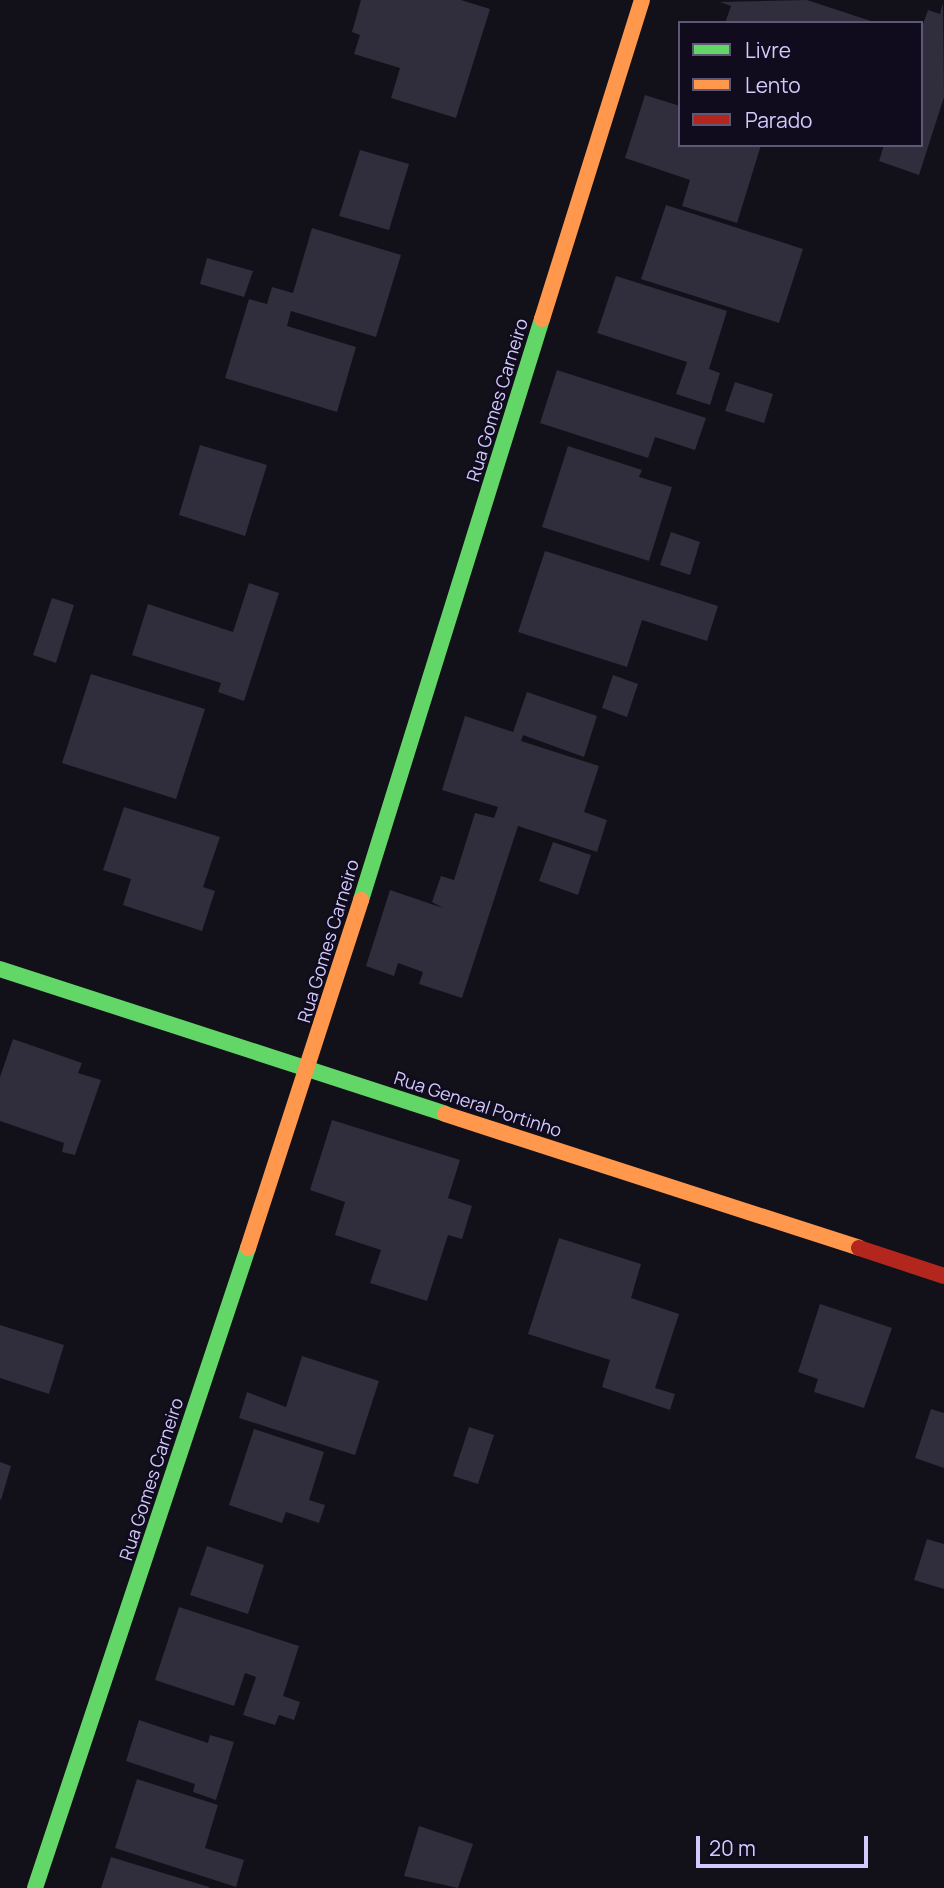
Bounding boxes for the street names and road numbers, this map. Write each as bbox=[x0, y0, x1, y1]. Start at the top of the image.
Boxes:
street label: Rua Gomes Carneiro bbox=[462, 316, 532, 484]
street label: Rua Gomes Carneiro bbox=[293, 857, 363, 1025]
street label: Rua General Portinho bbox=[391, 1067, 565, 1141]
street label: Rua Gomes Carneiro bbox=[115, 1395, 187, 1563]

